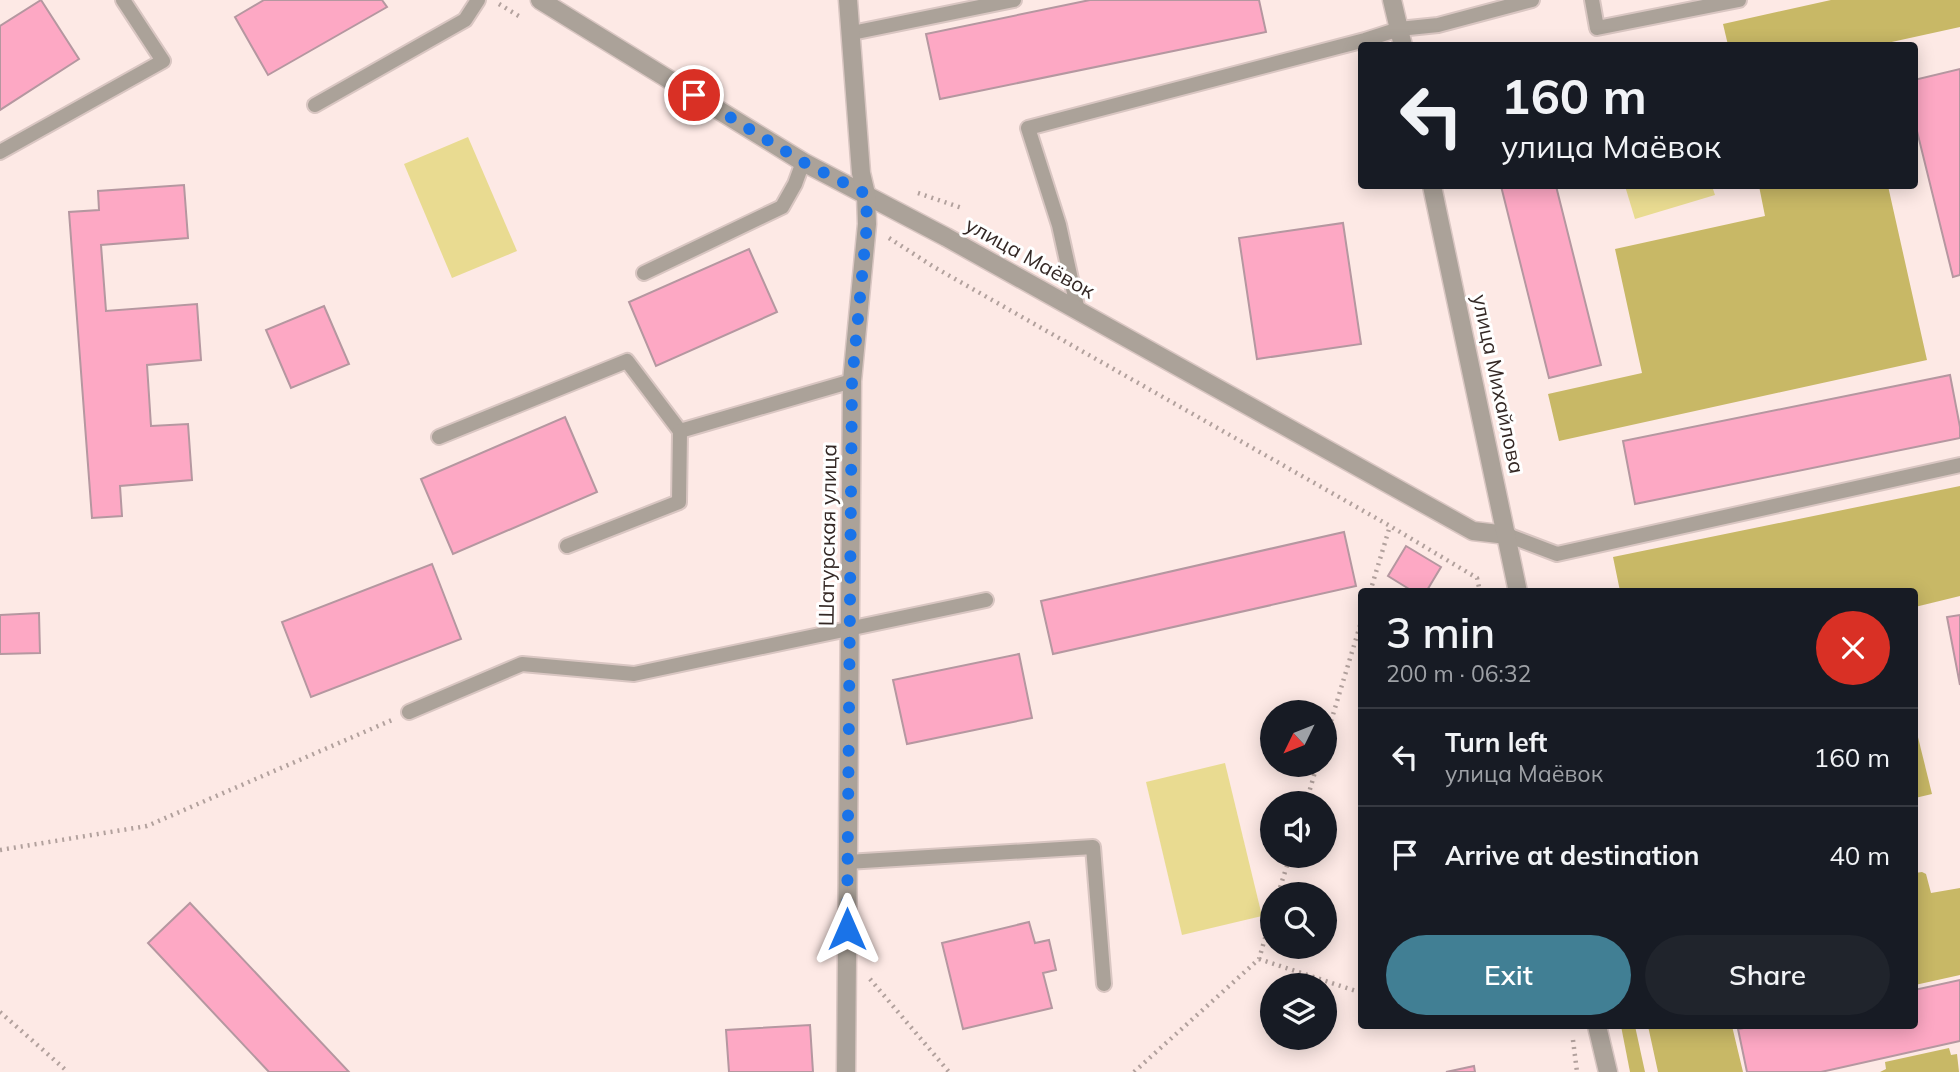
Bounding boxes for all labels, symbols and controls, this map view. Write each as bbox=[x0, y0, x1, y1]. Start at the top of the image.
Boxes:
pin bbox=[664, 65, 724, 125]
text: 160 m bbox=[1501, 65, 1647, 126]
icon: left bbox=[1386, 70, 1477, 161]
icon: arrive bbox=[675, 76, 713, 114]
text: улица Маёвок bbox=[1501, 126, 1721, 166]
street label: улица Маёвок bbox=[961, 211, 1101, 304]
street label: улица Михайлова bbox=[1467, 292, 1531, 476]
street label: Шатурская улица bbox=[812, 444, 842, 626]
text: 3 min bbox=[1386, 606, 1495, 659]
button: close bbox=[1816, 611, 1890, 685]
text: 200 m · 06:32 bbox=[1386, 659, 1531, 688]
north arrow bbox=[1260, 700, 1337, 777]
map controls bbox=[1260, 700, 1337, 1050]
text: Turn left bbox=[1445, 726, 1547, 759]
icon: left bbox=[1386, 738, 1424, 776]
text: 160 m bbox=[1814, 741, 1890, 774]
text: улица Маёвок bbox=[1445, 759, 1603, 788]
button: sound bbox=[1260, 791, 1337, 868]
icon: arrive bbox=[1386, 836, 1424, 874]
text: Arrive at destination bbox=[1445, 839, 1700, 872]
text: 40 m bbox=[1829, 839, 1890, 872]
button: search bbox=[1260, 882, 1337, 959]
position arrow bbox=[810, 892, 884, 966]
button: Exit bbox=[1386, 935, 1631, 1015]
button: Share bbox=[1645, 935, 1890, 1015]
button: layers bbox=[1260, 973, 1337, 1050]

